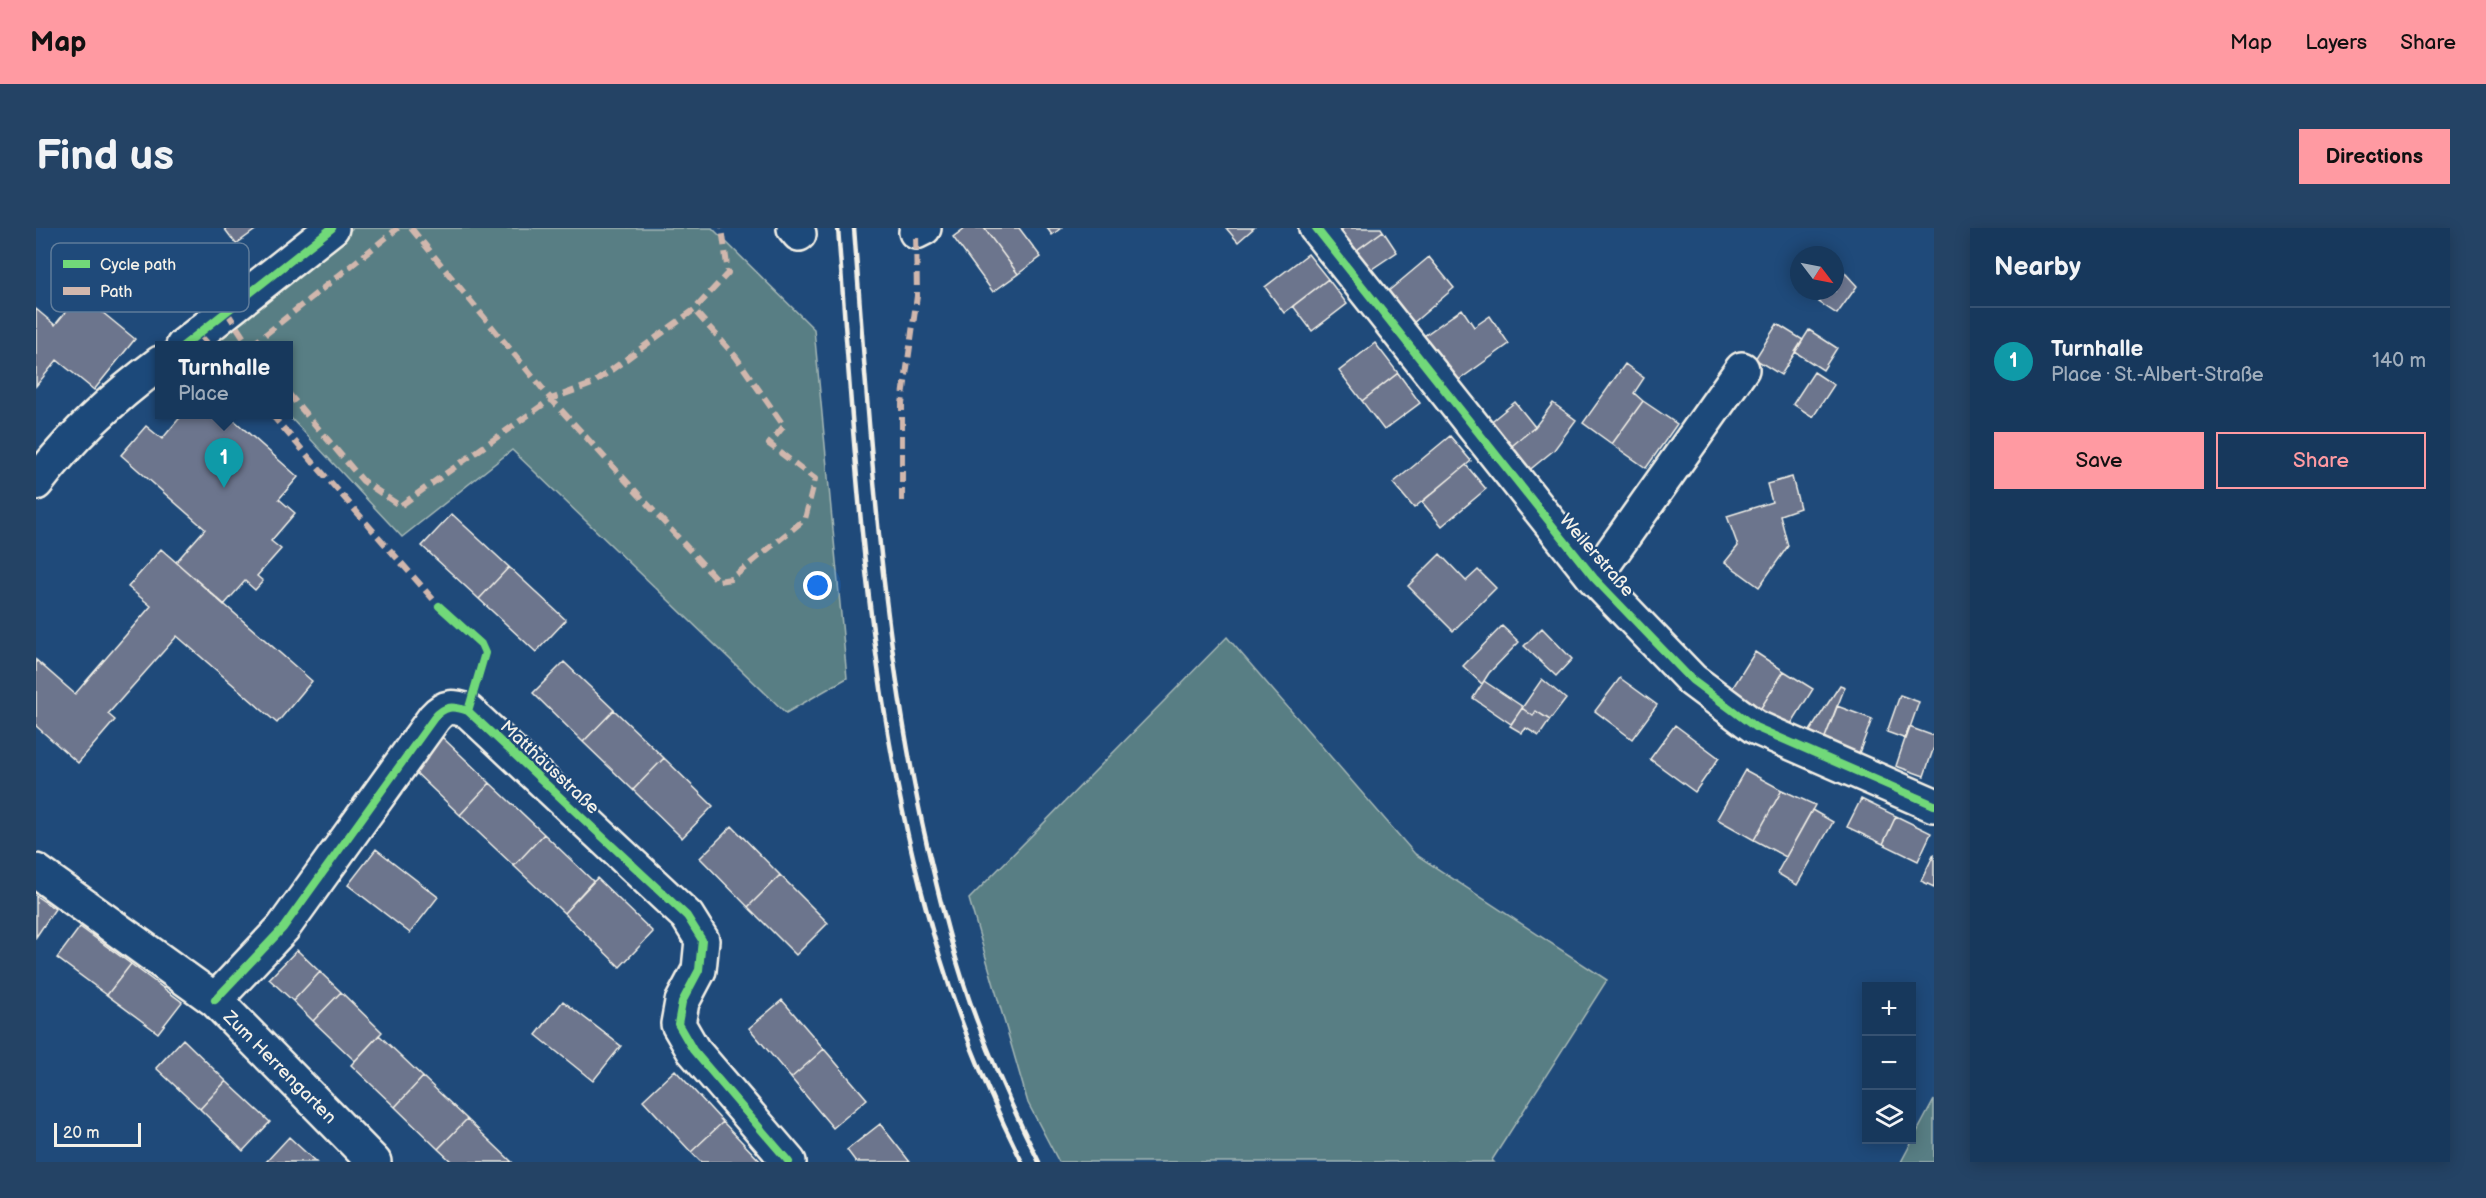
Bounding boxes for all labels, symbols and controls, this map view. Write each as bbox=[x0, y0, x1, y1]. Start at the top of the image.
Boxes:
text: Map bbox=[30, 26, 86, 59]
text: Map bbox=[2230, 30, 2272, 55]
text: Layers bbox=[2305, 30, 2367, 55]
text: Share bbox=[2400, 30, 2456, 55]
button: Directions bbox=[2299, 129, 2450, 184]
text: Find us bbox=[36, 131, 174, 182]
legend bbox=[51, 243, 249, 312]
north arrow bbox=[1790, 246, 1844, 300]
text: Nearby bbox=[1994, 252, 2081, 283]
text: Cycle path bbox=[100, 256, 176, 275]
text: Path bbox=[100, 283, 132, 302]
text: Turnhalle bbox=[2051, 336, 2143, 363]
popup bbox=[155, 341, 293, 419]
text: 1 bbox=[2009, 349, 2018, 373]
text: 140 m bbox=[2372, 349, 2426, 373]
text: Turnhalle bbox=[178, 355, 270, 382]
text: Place · St.-Albert-Straße bbox=[2051, 363, 2264, 387]
text: Place bbox=[178, 382, 229, 406]
button: Save bbox=[1994, 432, 2204, 489]
button: Share bbox=[2216, 432, 2426, 489]
pin: 1 bbox=[204, 438, 243, 488]
street label: Weilerstraße bbox=[1555, 510, 1638, 601]
your location bbox=[803, 571, 832, 600]
street label: Matthäusstraße bbox=[496, 716, 604, 819]
map controls bbox=[1862, 982, 1916, 1144]
button: + bbox=[1862, 982, 1916, 1036]
street label: Zum Herrengarten bbox=[218, 1006, 340, 1128]
button: − bbox=[1862, 1036, 1916, 1090]
button: layers bbox=[1862, 1090, 1916, 1144]
scale bar bbox=[54, 1120, 141, 1148]
text: 20 m bbox=[63, 1124, 99, 1143]

